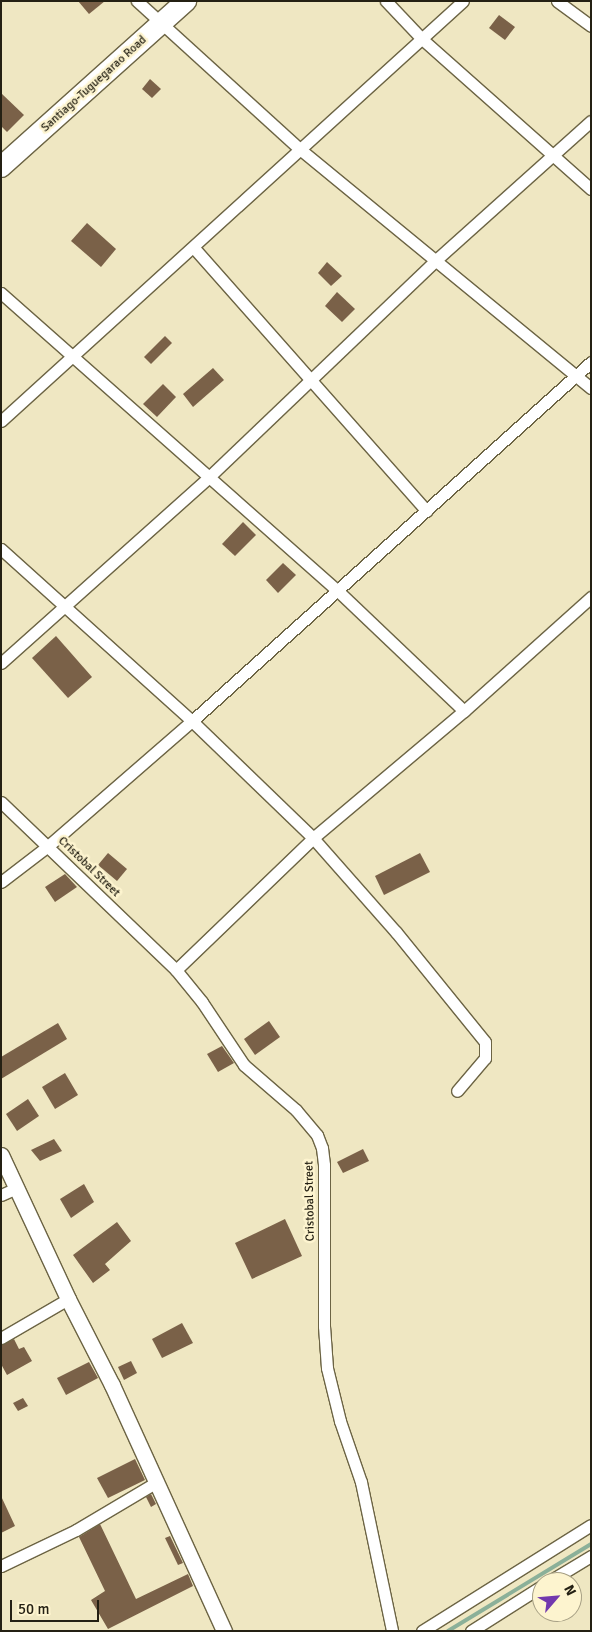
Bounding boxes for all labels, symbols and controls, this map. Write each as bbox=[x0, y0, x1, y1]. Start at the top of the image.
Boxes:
street label: Santiago-Tuguegarao Road bbox=[38, 33, 150, 135]
street label: Cristobal Street bbox=[55, 834, 123, 900]
street label: Cristobal Street bbox=[302, 1161, 318, 1241]
north arrow bbox=[532, 1572, 582, 1622]
text: N bbox=[560, 1582, 580, 1599]
scale bar bbox=[12, 1590, 101, 1622]
text: 50 m bbox=[18, 1600, 49, 1618]

